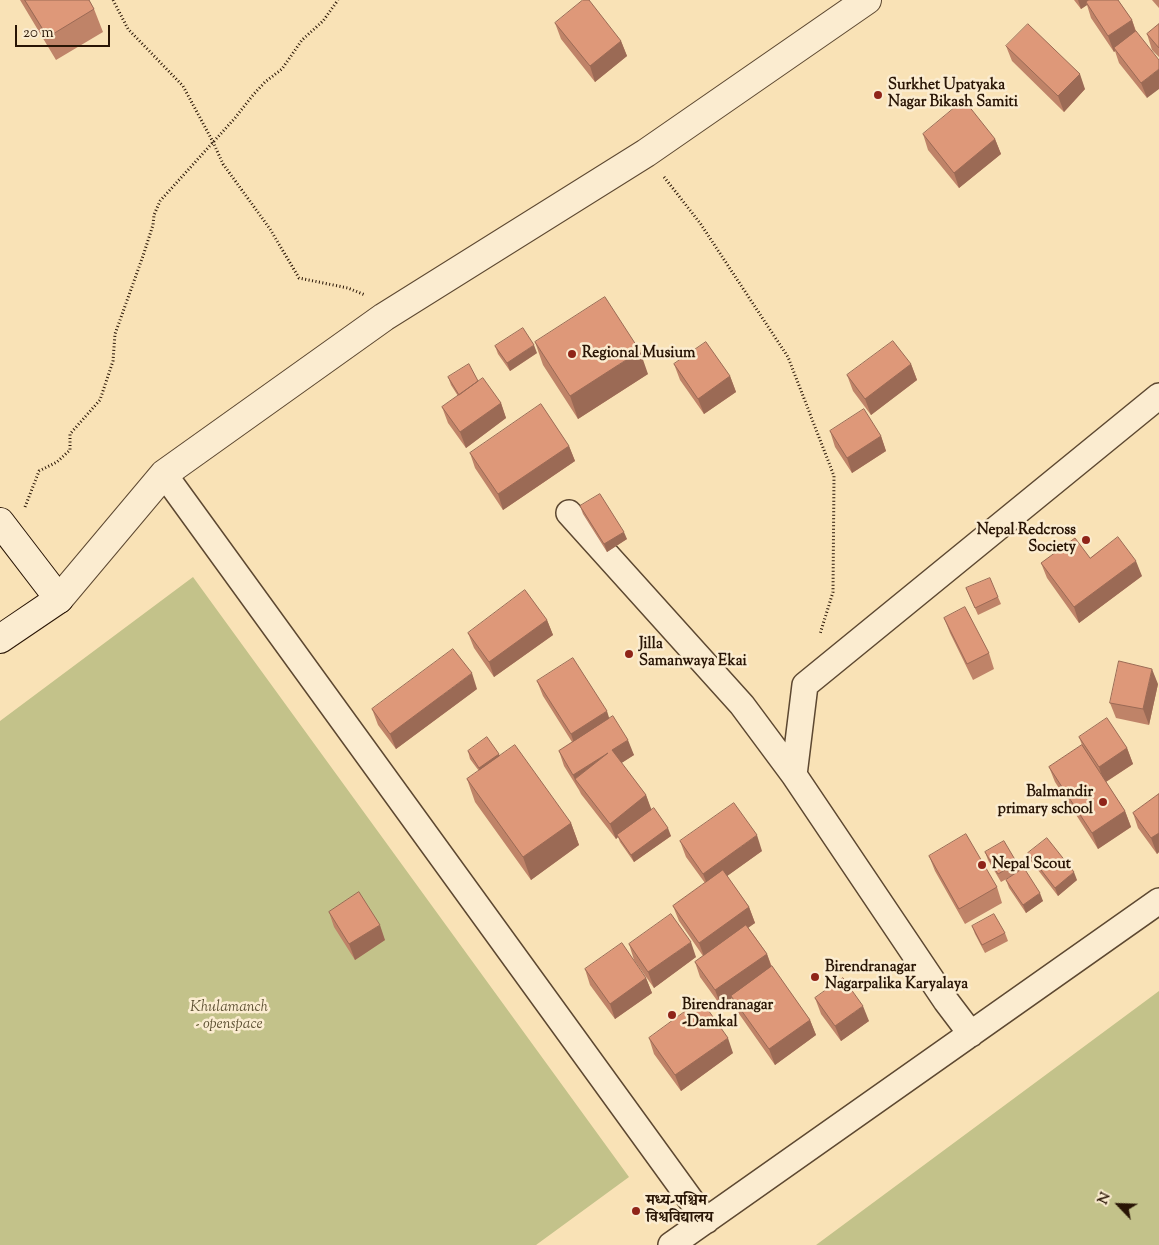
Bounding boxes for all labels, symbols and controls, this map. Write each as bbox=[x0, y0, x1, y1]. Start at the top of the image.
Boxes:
scale bar bbox=[18, 15, 112, 47]
text: 20 m bbox=[23, 23, 54, 44]
place label: Surkhet Upatyaka Nagar Bikash Samiti bbox=[888, 77, 1018, 112]
marker: Surkhet Upatyaka Nagar Bikash Samiti bbox=[872, 89, 884, 101]
place label: Regional Musium bbox=[582, 345, 696, 363]
marker: Regional Musium bbox=[566, 348, 578, 360]
place label: Nepal Redcross Society bbox=[977, 522, 1076, 557]
marker: Nepal Redcross Society bbox=[1080, 534, 1092, 546]
place label: Jilla Samanwaya Ekai bbox=[639, 636, 747, 671]
marker: Jilla Samanwaya Ekai bbox=[623, 648, 635, 660]
place label: Balmandir primary school bbox=[998, 784, 1093, 819]
marker: Balmandir primary school bbox=[1097, 796, 1109, 808]
place label: Nepal Scout bbox=[992, 856, 1071, 874]
marker: Nepal Scout bbox=[976, 859, 988, 871]
place label: Birendranagar Nagarpalika Karyalaya bbox=[825, 959, 968, 994]
marker: Birendranagar Nagarpalika Karyalaya bbox=[809, 971, 821, 983]
place label: Birendranagar -Damkal bbox=[682, 997, 773, 1032]
park label: Khulamanch - openspace bbox=[190, 999, 268, 1034]
marker: Birendranagar -Damkal bbox=[666, 1009, 678, 1021]
north arrow bbox=[1094, 1180, 1144, 1230]
text: N bbox=[1094, 1190, 1117, 1208]
place label: मध्य-पश्चिम विश्वविद्यालय bbox=[646, 1193, 713, 1228]
marker: मध्य-पश्चिम विश्वविद्यालय bbox=[630, 1205, 642, 1217]

